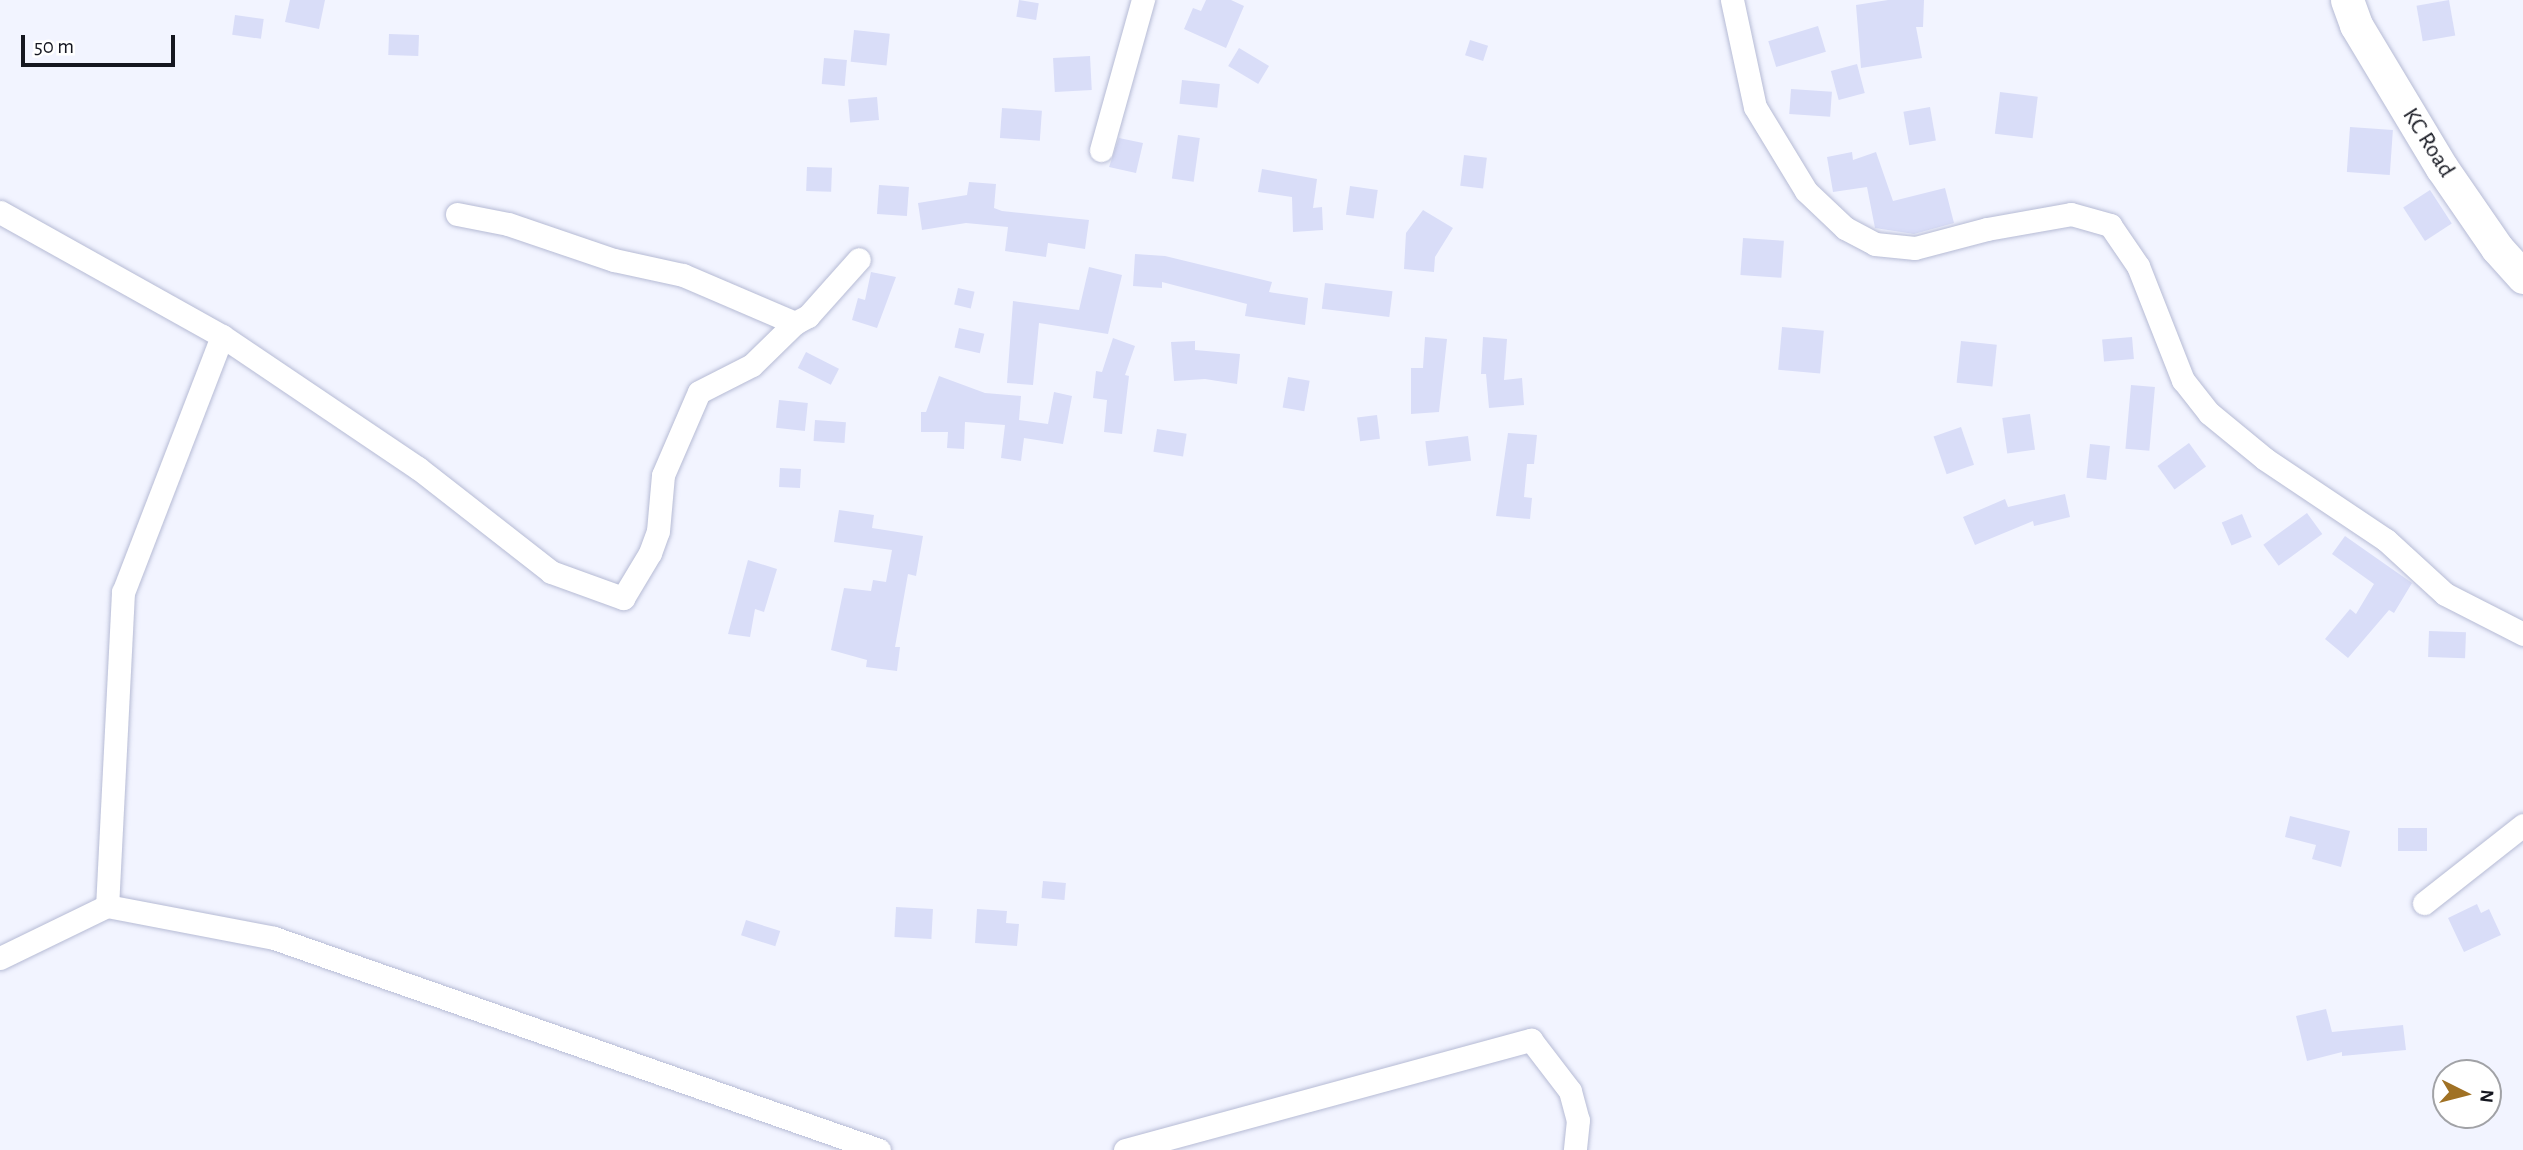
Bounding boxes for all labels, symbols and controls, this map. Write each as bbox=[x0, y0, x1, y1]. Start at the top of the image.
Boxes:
scale bar bbox=[24, 21, 178, 65]
text: 50 m bbox=[34, 36, 74, 57]
street label: KC Road bbox=[2395, 103, 2461, 183]
north arrow bbox=[2432, 1059, 2502, 1129]
text: N bbox=[2476, 1088, 2497, 1104]

